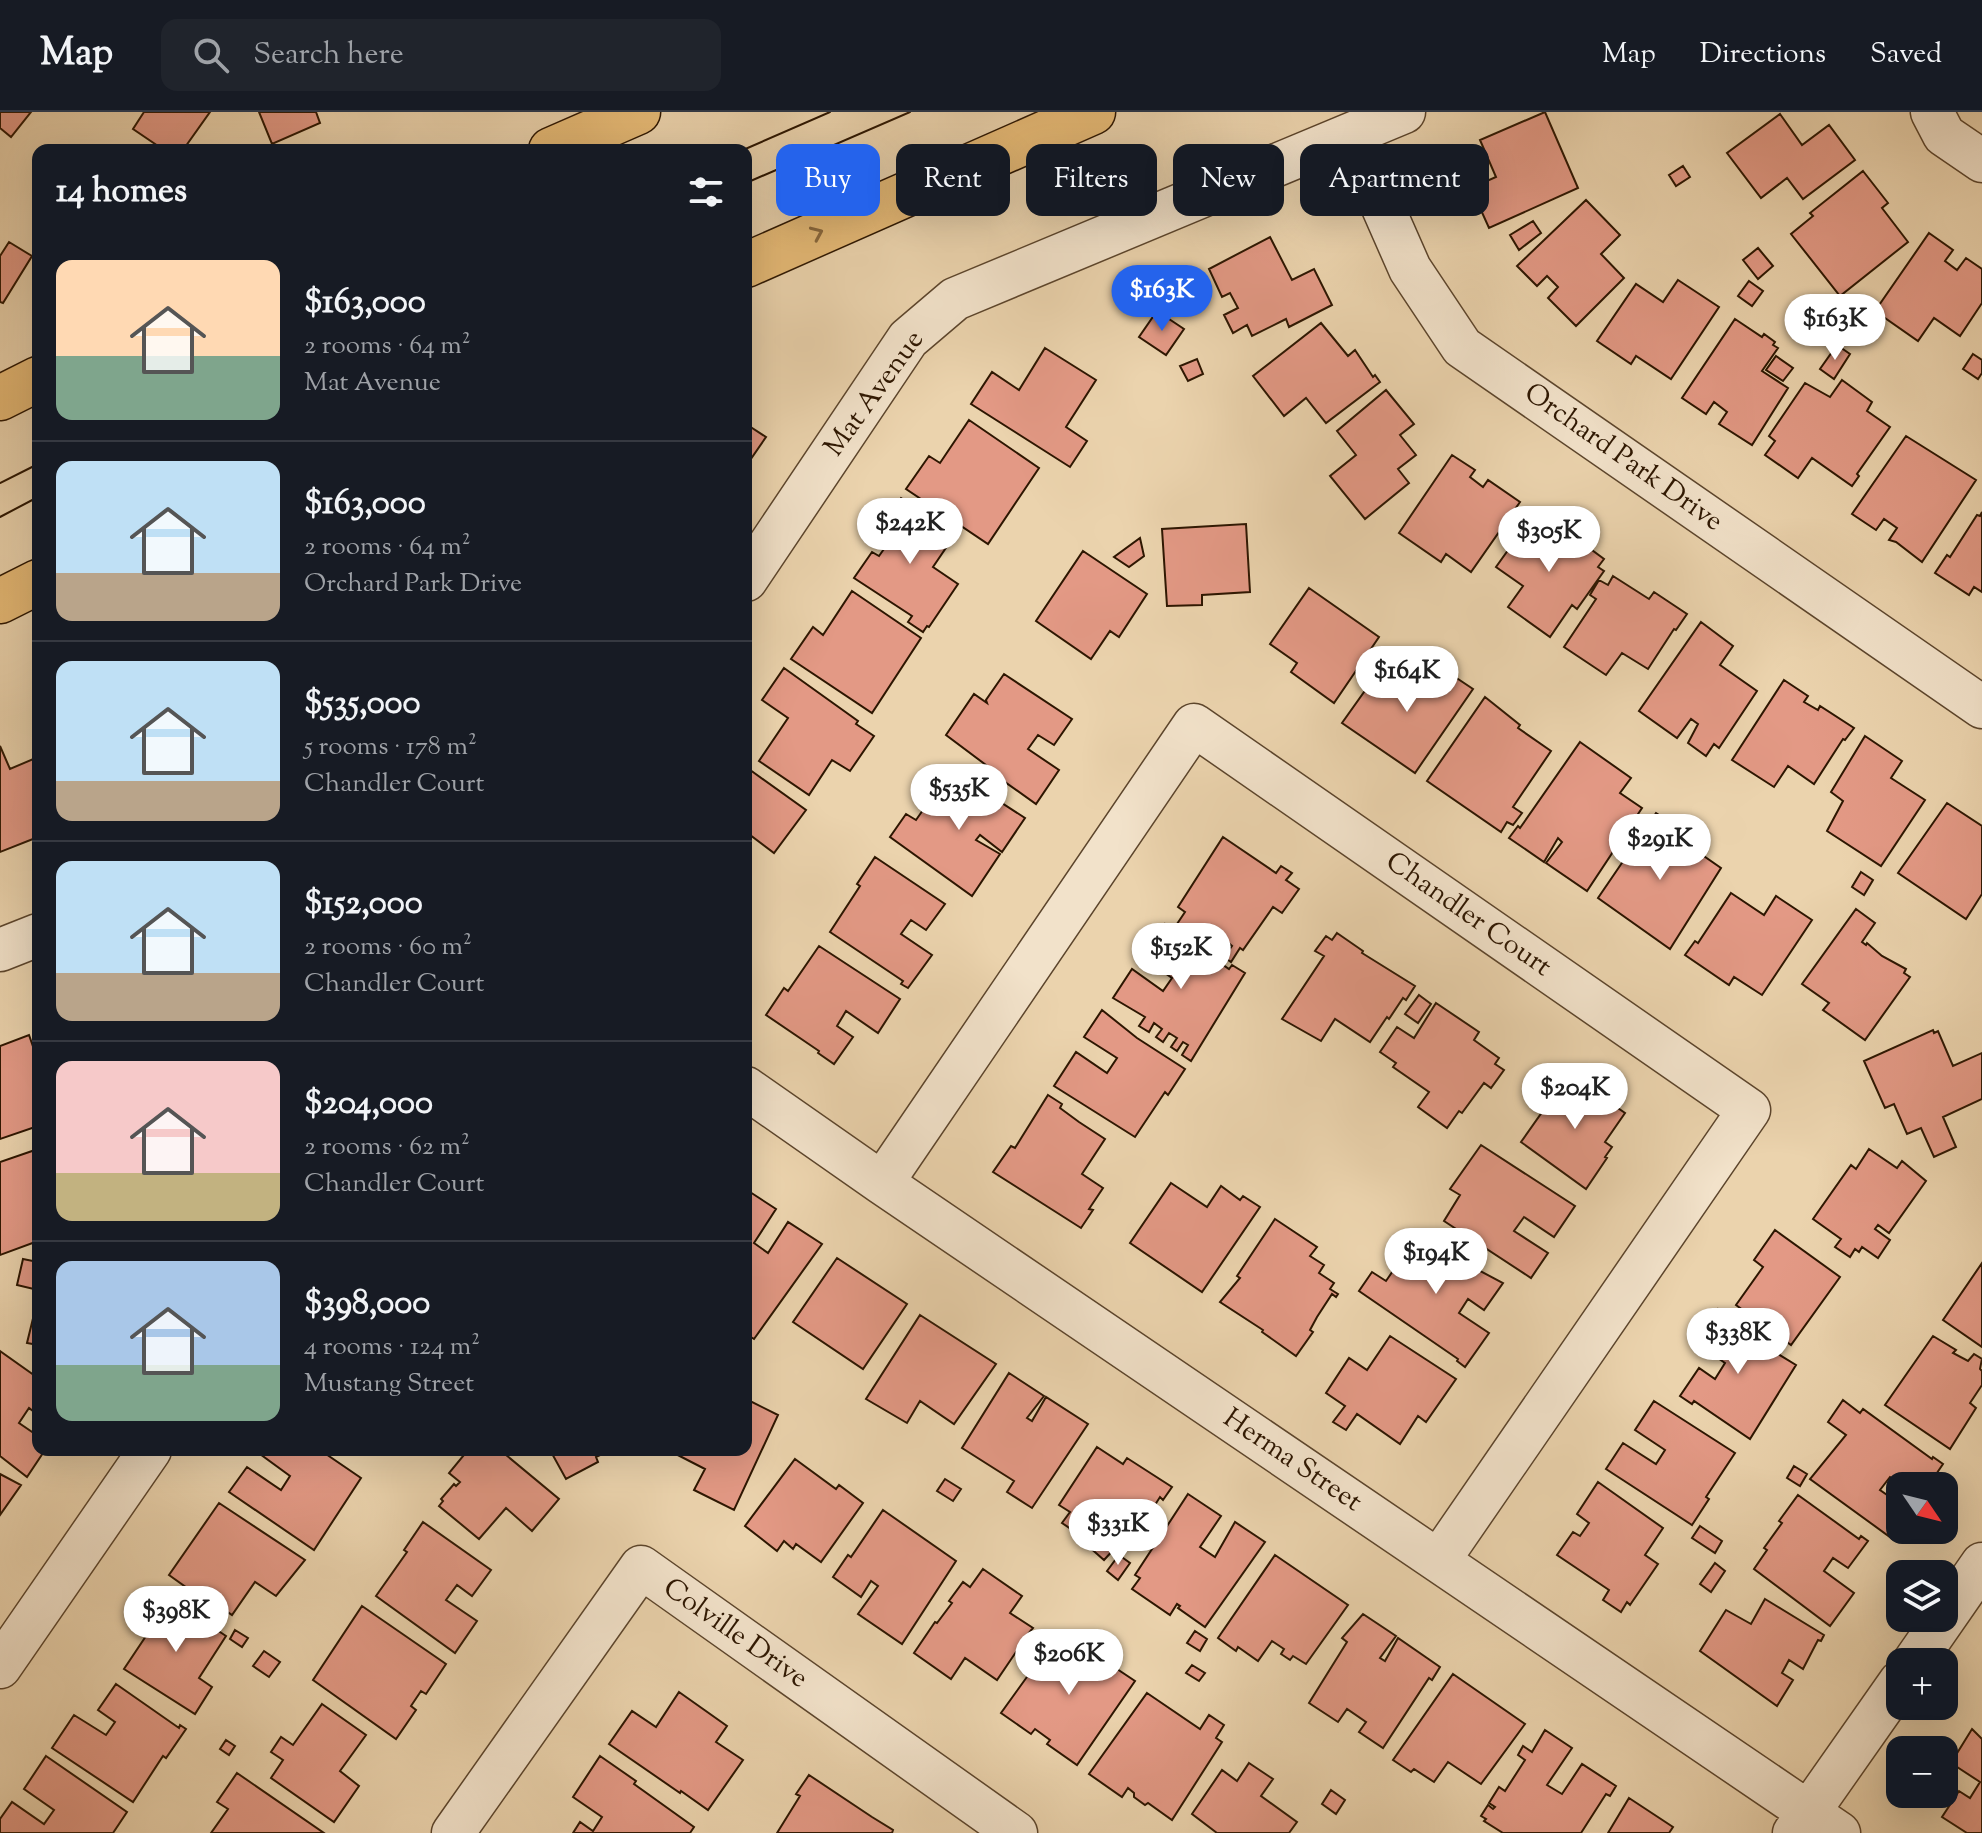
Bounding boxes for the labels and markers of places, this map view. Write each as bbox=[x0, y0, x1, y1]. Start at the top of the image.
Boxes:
pin: $163K bbox=[1106, 265, 1218, 333]
pin: $163K bbox=[1779, 294, 1891, 362]
pin: $242K bbox=[854, 498, 966, 566]
pin: $305K bbox=[1493, 506, 1605, 574]
pin: $164K bbox=[1351, 646, 1463, 714]
pin: $535K bbox=[903, 764, 1015, 832]
pin: $291K bbox=[1604, 814, 1716, 882]
pin: $152K bbox=[1125, 923, 1237, 991]
pin: $204K bbox=[1519, 1063, 1631, 1131]
pin: $194K bbox=[1380, 1228, 1492, 1296]
pin: $338K bbox=[1682, 1308, 1794, 1376]
pin: $331K bbox=[1062, 1499, 1174, 1567]
pin: $398K bbox=[120, 1586, 232, 1654]
pin: $206K bbox=[1013, 1629, 1125, 1697]

